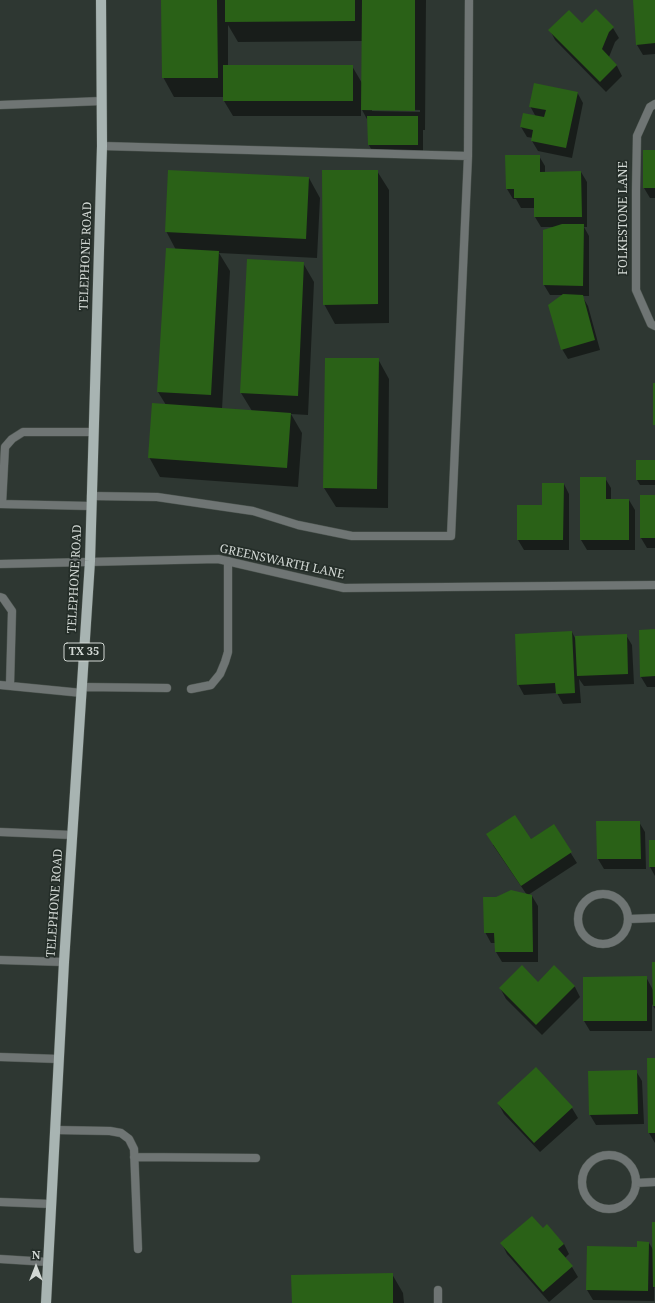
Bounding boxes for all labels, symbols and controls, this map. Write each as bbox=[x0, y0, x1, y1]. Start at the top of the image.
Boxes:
street label: FOLKESTONE LANE bbox=[617, 161, 631, 275]
street label: TELEPHONE ROAD bbox=[77, 201, 95, 311]
street label: TELEPHONE ROAD bbox=[65, 524, 85, 634]
street label: GREENSWARTH LANE bbox=[218, 542, 346, 582]
road number: TX 35 bbox=[64, 643, 104, 661]
street label: TELEPHONE ROAD bbox=[44, 848, 66, 958]
north arrow bbox=[16, 1247, 56, 1287]
text: N bbox=[32, 1247, 40, 1262]

